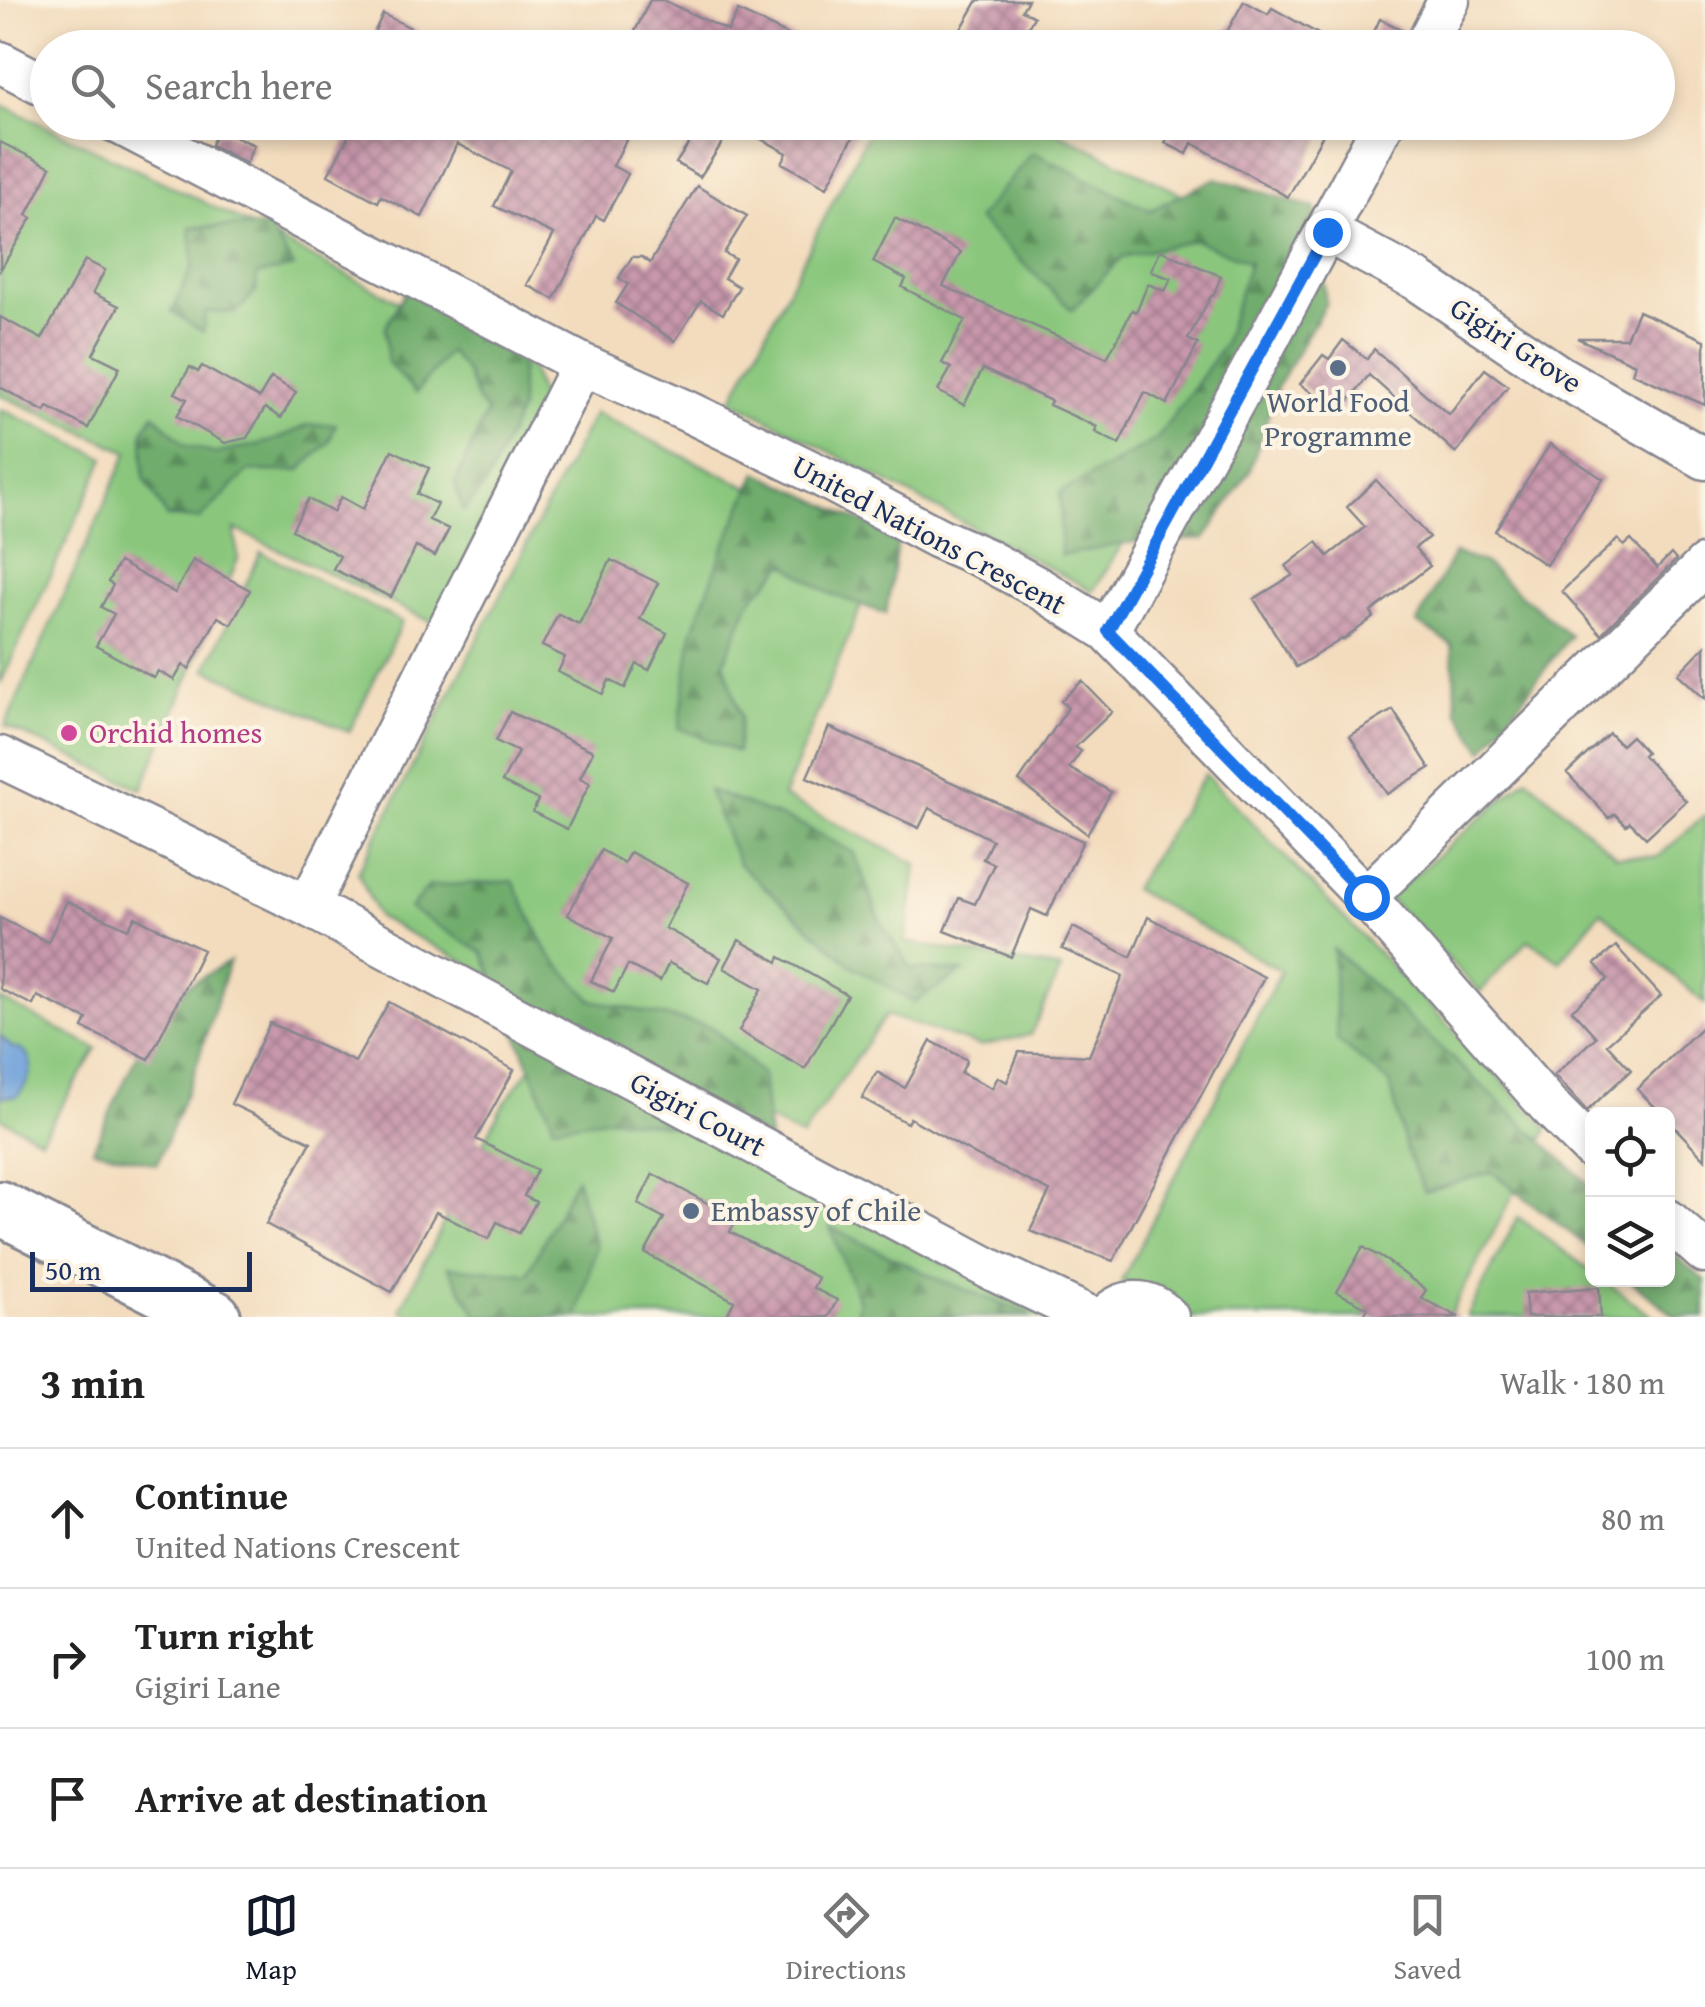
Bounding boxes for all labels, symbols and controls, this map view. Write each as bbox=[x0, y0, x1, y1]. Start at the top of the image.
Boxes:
search box bbox=[30, 30, 1675, 140]
text: Search here bbox=[145, 57, 333, 113]
icon: search bbox=[65, 58, 120, 113]
route end bbox=[1305, 210, 1351, 256]
street label: Gigiri Grove bbox=[1442, 285, 1591, 403]
marker: World Food Programme bbox=[1327, 357, 1349, 379]
place label: World Food Programme bbox=[1264, 379, 1412, 457]
street label: United Nations Crescent bbox=[785, 443, 1075, 625]
place label: Orchid homes bbox=[89, 710, 263, 754]
marker: Orchid homes bbox=[58, 722, 80, 744]
route start bbox=[1344, 875, 1390, 921]
street label: Gigiri Court bbox=[623, 1059, 774, 1167]
map controls bbox=[1585, 1107, 1675, 1287]
button: locate bbox=[1585, 1107, 1675, 1197]
place label: Embassy of Chile bbox=[711, 1188, 921, 1232]
button: layers bbox=[1585, 1197, 1675, 1287]
marker: Embassy of Chile bbox=[680, 1200, 702, 1222]
scale bar bbox=[30, 1247, 252, 1292]
text: 50 m bbox=[45, 1249, 101, 1290]
text: 3 min bbox=[40, 1352, 145, 1413]
text: Walk · 180 m bbox=[1500, 1359, 1665, 1406]
text: Continue bbox=[135, 1467, 288, 1523]
icon: ahead bbox=[40, 1491, 95, 1546]
text: 80 m bbox=[1601, 1495, 1665, 1542]
text: United Nations Crescent bbox=[135, 1523, 460, 1570]
text: Turn right bbox=[135, 1607, 314, 1663]
icon: right bbox=[40, 1631, 95, 1686]
text: 100 m bbox=[1586, 1635, 1665, 1682]
text: Gigiri Lane bbox=[135, 1663, 281, 1710]
text: Arrive at destination bbox=[135, 1770, 488, 1826]
icon: arrive bbox=[40, 1771, 95, 1826]
tab: Map bbox=[244, 1888, 299, 1989]
tab: Directions bbox=[786, 1888, 906, 1989]
tab: Saved bbox=[1394, 1888, 1461, 1989]

